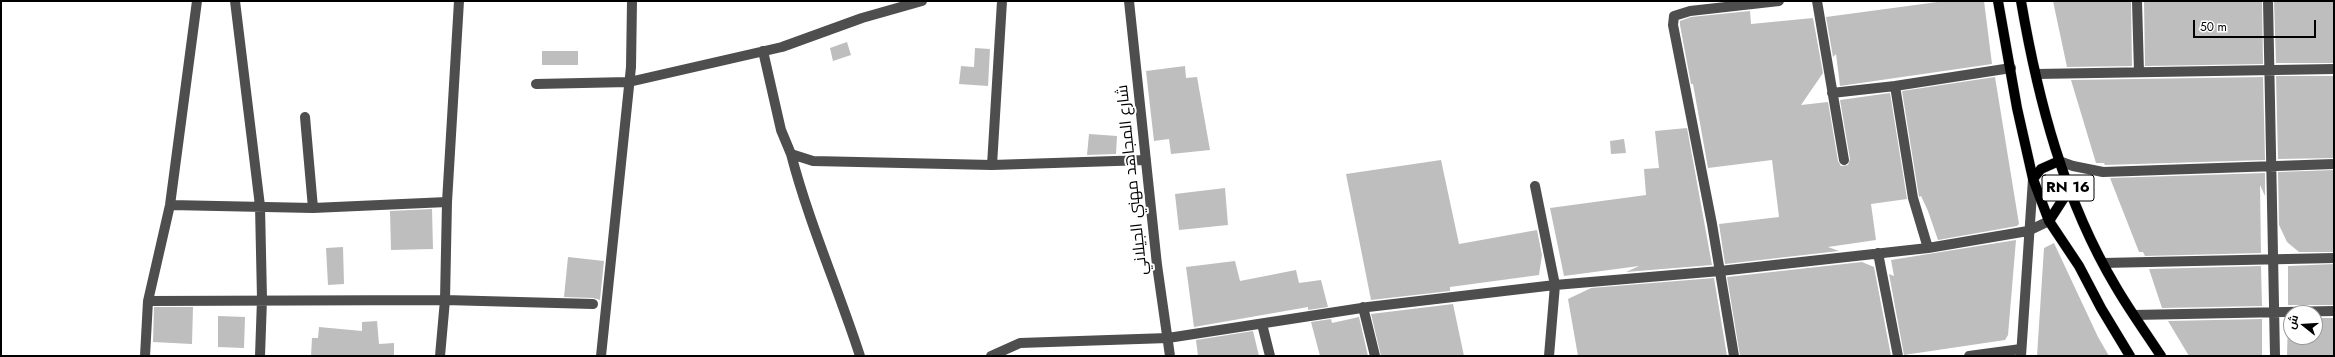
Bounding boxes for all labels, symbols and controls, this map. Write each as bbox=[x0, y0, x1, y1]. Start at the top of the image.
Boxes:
scale bar bbox=[2195, 12, 2318, 38]
text: 50 m bbox=[2200, 18, 2227, 36]
street label: شارع المجاهد مهني الجيلاني bbox=[1113, 84, 1153, 276]
road number: RN 16 bbox=[2042, 175, 2094, 201]
north arrow bbox=[2283, 305, 2323, 345]
text: ش bbox=[2283, 313, 2302, 331]

